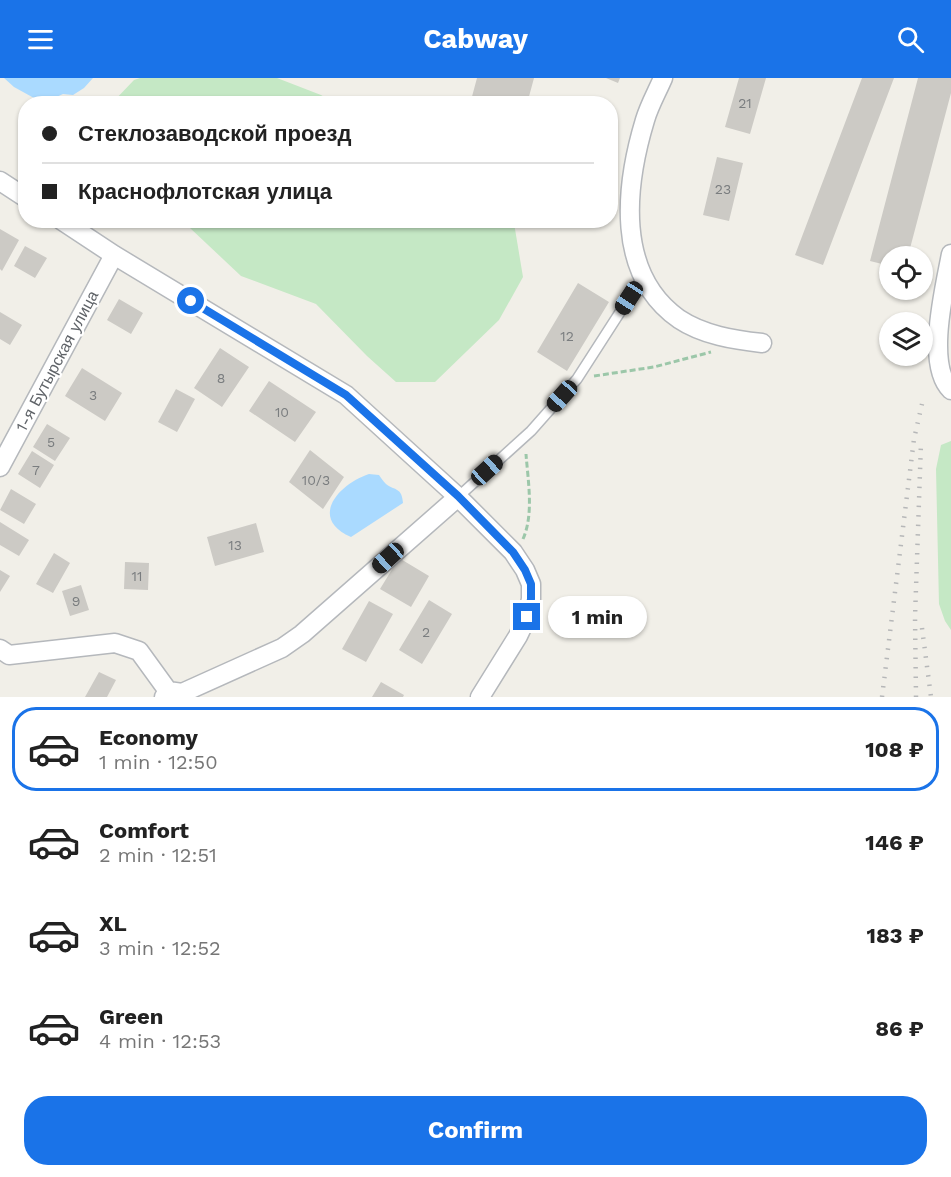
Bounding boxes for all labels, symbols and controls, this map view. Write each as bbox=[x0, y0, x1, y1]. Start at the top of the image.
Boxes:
icon: menu bbox=[24, 23, 57, 56]
text: Cabway bbox=[423, 23, 528, 55]
icon: search bbox=[894, 23, 927, 56]
house number: 21 bbox=[738, 95, 752, 111]
text: Стеклозаводской проезд bbox=[78, 121, 351, 146]
text: Краснофлотская улица bbox=[78, 179, 332, 204]
house number: 23 bbox=[715, 181, 731, 197]
map controls bbox=[879, 246, 933, 366]
button: locate bbox=[879, 246, 933, 300]
car bbox=[612, 278, 646, 318]
street label: 1-я Бутырская улица bbox=[12, 287, 102, 435]
route start bbox=[177, 287, 204, 314]
button: layers bbox=[879, 312, 933, 366]
house number: 12 bbox=[560, 328, 574, 344]
house number: 8 bbox=[217, 370, 225, 386]
car bbox=[543, 377, 581, 415]
house number: 3 bbox=[89, 387, 97, 403]
house number: 10 bbox=[275, 404, 289, 420]
house number: 5 bbox=[47, 434, 55, 450]
car bbox=[468, 451, 506, 489]
house number: 7 bbox=[32, 462, 40, 478]
house number: 10/3 bbox=[302, 472, 330, 488]
house number: 13 bbox=[228, 537, 242, 553]
car bbox=[369, 539, 407, 577]
house number: 11 bbox=[132, 568, 142, 584]
house number: 9 bbox=[72, 593, 80, 609]
callout: 1 min bbox=[548, 596, 647, 638]
route end bbox=[513, 603, 540, 630]
text: 1 min bbox=[572, 605, 623, 629]
house number: 2 bbox=[422, 624, 430, 640]
icon: car bbox=[27, 722, 81, 776]
text: Economy bbox=[99, 725, 198, 750]
text: 108 ₽ bbox=[865, 737, 924, 762]
text: 1 min · 12:50 bbox=[99, 750, 218, 774]
icon: car bbox=[27, 815, 81, 869]
text: Comfort bbox=[99, 818, 189, 843]
text: 146 ₽ bbox=[865, 830, 924, 855]
text: 2 min · 12:51 bbox=[99, 843, 217, 867]
icon: car bbox=[27, 908, 81, 962]
text: XL bbox=[99, 911, 127, 936]
text: 183 ₽ bbox=[866, 923, 924, 948]
text: 3 min · 12:52 bbox=[99, 936, 221, 960]
icon: car bbox=[27, 1001, 81, 1055]
text: Green bbox=[99, 1004, 163, 1029]
text: 86 ₽ bbox=[875, 1016, 924, 1041]
text: 4 min · 12:53 bbox=[99, 1029, 221, 1053]
button: Confirm bbox=[24, 1096, 927, 1165]

